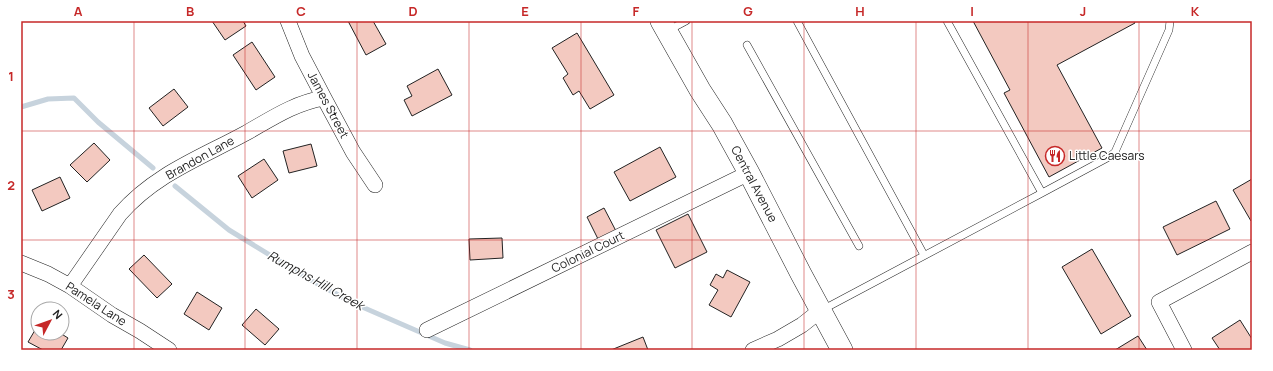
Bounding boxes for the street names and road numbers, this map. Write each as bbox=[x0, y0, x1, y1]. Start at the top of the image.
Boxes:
street label: James Street bbox=[304, 68, 353, 141]
street label: Brandon Lane bbox=[162, 132, 237, 183]
street label: Central Avenue bbox=[727, 143, 782, 225]
street label: Colonial Court bbox=[548, 226, 627, 277]
street label: Pamela Lane bbox=[62, 278, 130, 330]

